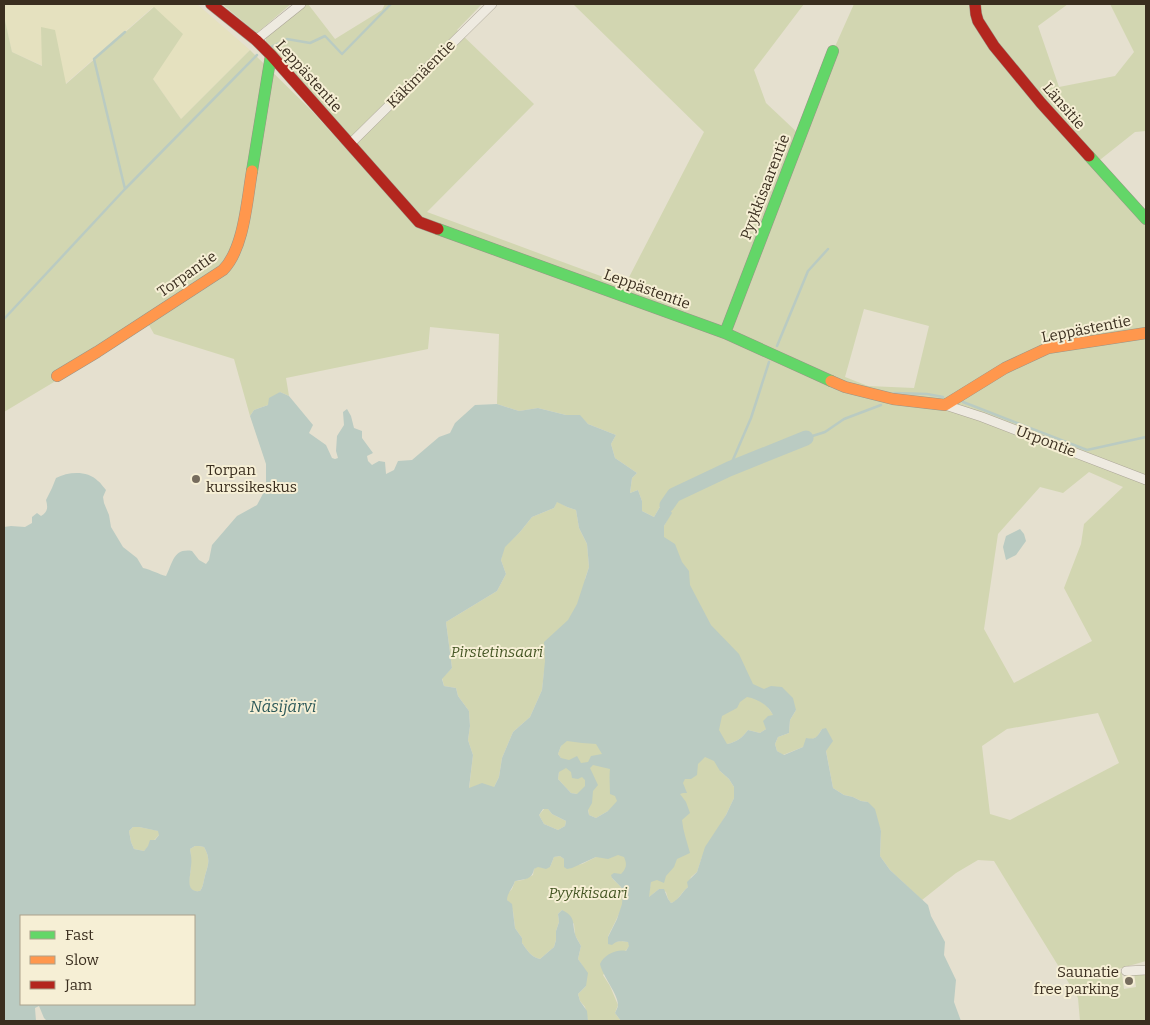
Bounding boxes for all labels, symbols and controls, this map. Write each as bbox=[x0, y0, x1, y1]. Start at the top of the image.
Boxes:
street label: Leppästentie bbox=[272, 36, 346, 116]
street label: Käkimäentie bbox=[383, 36, 459, 112]
street label: Länsitie bbox=[1039, 79, 1089, 133]
street label: Pyykkisaarentie bbox=[737, 132, 793, 242]
street label: Torpantie bbox=[154, 247, 220, 301]
street label: Leppästentie bbox=[601, 265, 693, 313]
street label: Leppästentie bbox=[1040, 312, 1132, 346]
street label: Urpontie bbox=[1013, 421, 1079, 461]
place label: Torpan kurssikeskus bbox=[206, 461, 297, 496]
marker: Torpan kurssikeskus bbox=[190, 473, 202, 485]
park label: Pirstetinsaari bbox=[451, 643, 543, 661]
water label: Näsijärvi bbox=[250, 697, 317, 716]
park label: Pyykkisaari bbox=[549, 884, 627, 902]
legend bbox=[20, 915, 195, 1005]
text: Fast bbox=[65, 926, 94, 944]
text: Slow bbox=[65, 951, 100, 969]
place label: Saunatie free parking bbox=[1034, 963, 1119, 998]
marker: Saunatie free parking bbox=[1123, 975, 1135, 987]
text: Jam bbox=[64, 976, 93, 994]

